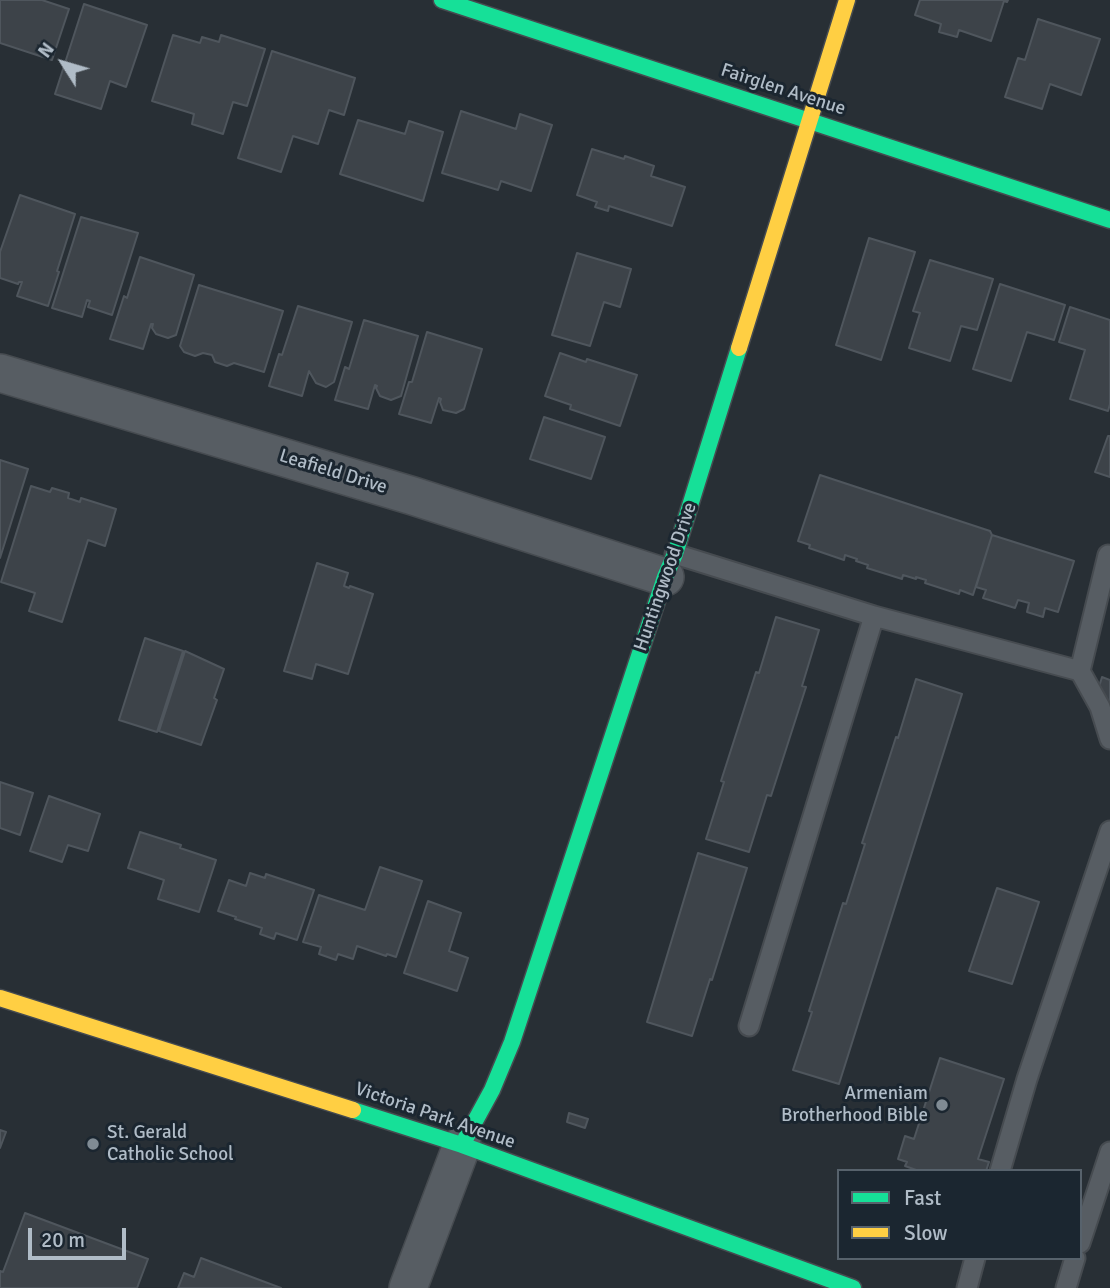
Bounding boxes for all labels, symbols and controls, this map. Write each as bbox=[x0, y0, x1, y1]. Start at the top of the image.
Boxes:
north arrow bbox=[28, 28, 98, 98]
text: N bbox=[33, 38, 60, 63]
street label: Fairglen Avenue bbox=[718, 59, 848, 121]
street label: Leafield Drive bbox=[276, 445, 390, 499]
street label: Huntingwood Drive bbox=[630, 500, 702, 654]
street label: Victoria Park Avenue bbox=[352, 1078, 518, 1154]
place label: Armeniam Brotherhood Bible bbox=[781, 1083, 928, 1127]
marker: Armeniam Brotherhood Bible bbox=[934, 1097, 950, 1113]
place label: St. Gerald Catholic School bbox=[107, 1122, 234, 1166]
marker: St. Gerald Catholic School bbox=[85, 1136, 101, 1152]
legend bbox=[837, 1169, 1082, 1260]
text: Fast bbox=[904, 1185, 941, 1211]
scale bar bbox=[32, 1214, 130, 1258]
text: Slow bbox=[904, 1220, 948, 1246]
text: 20 m bbox=[41, 1227, 85, 1253]

